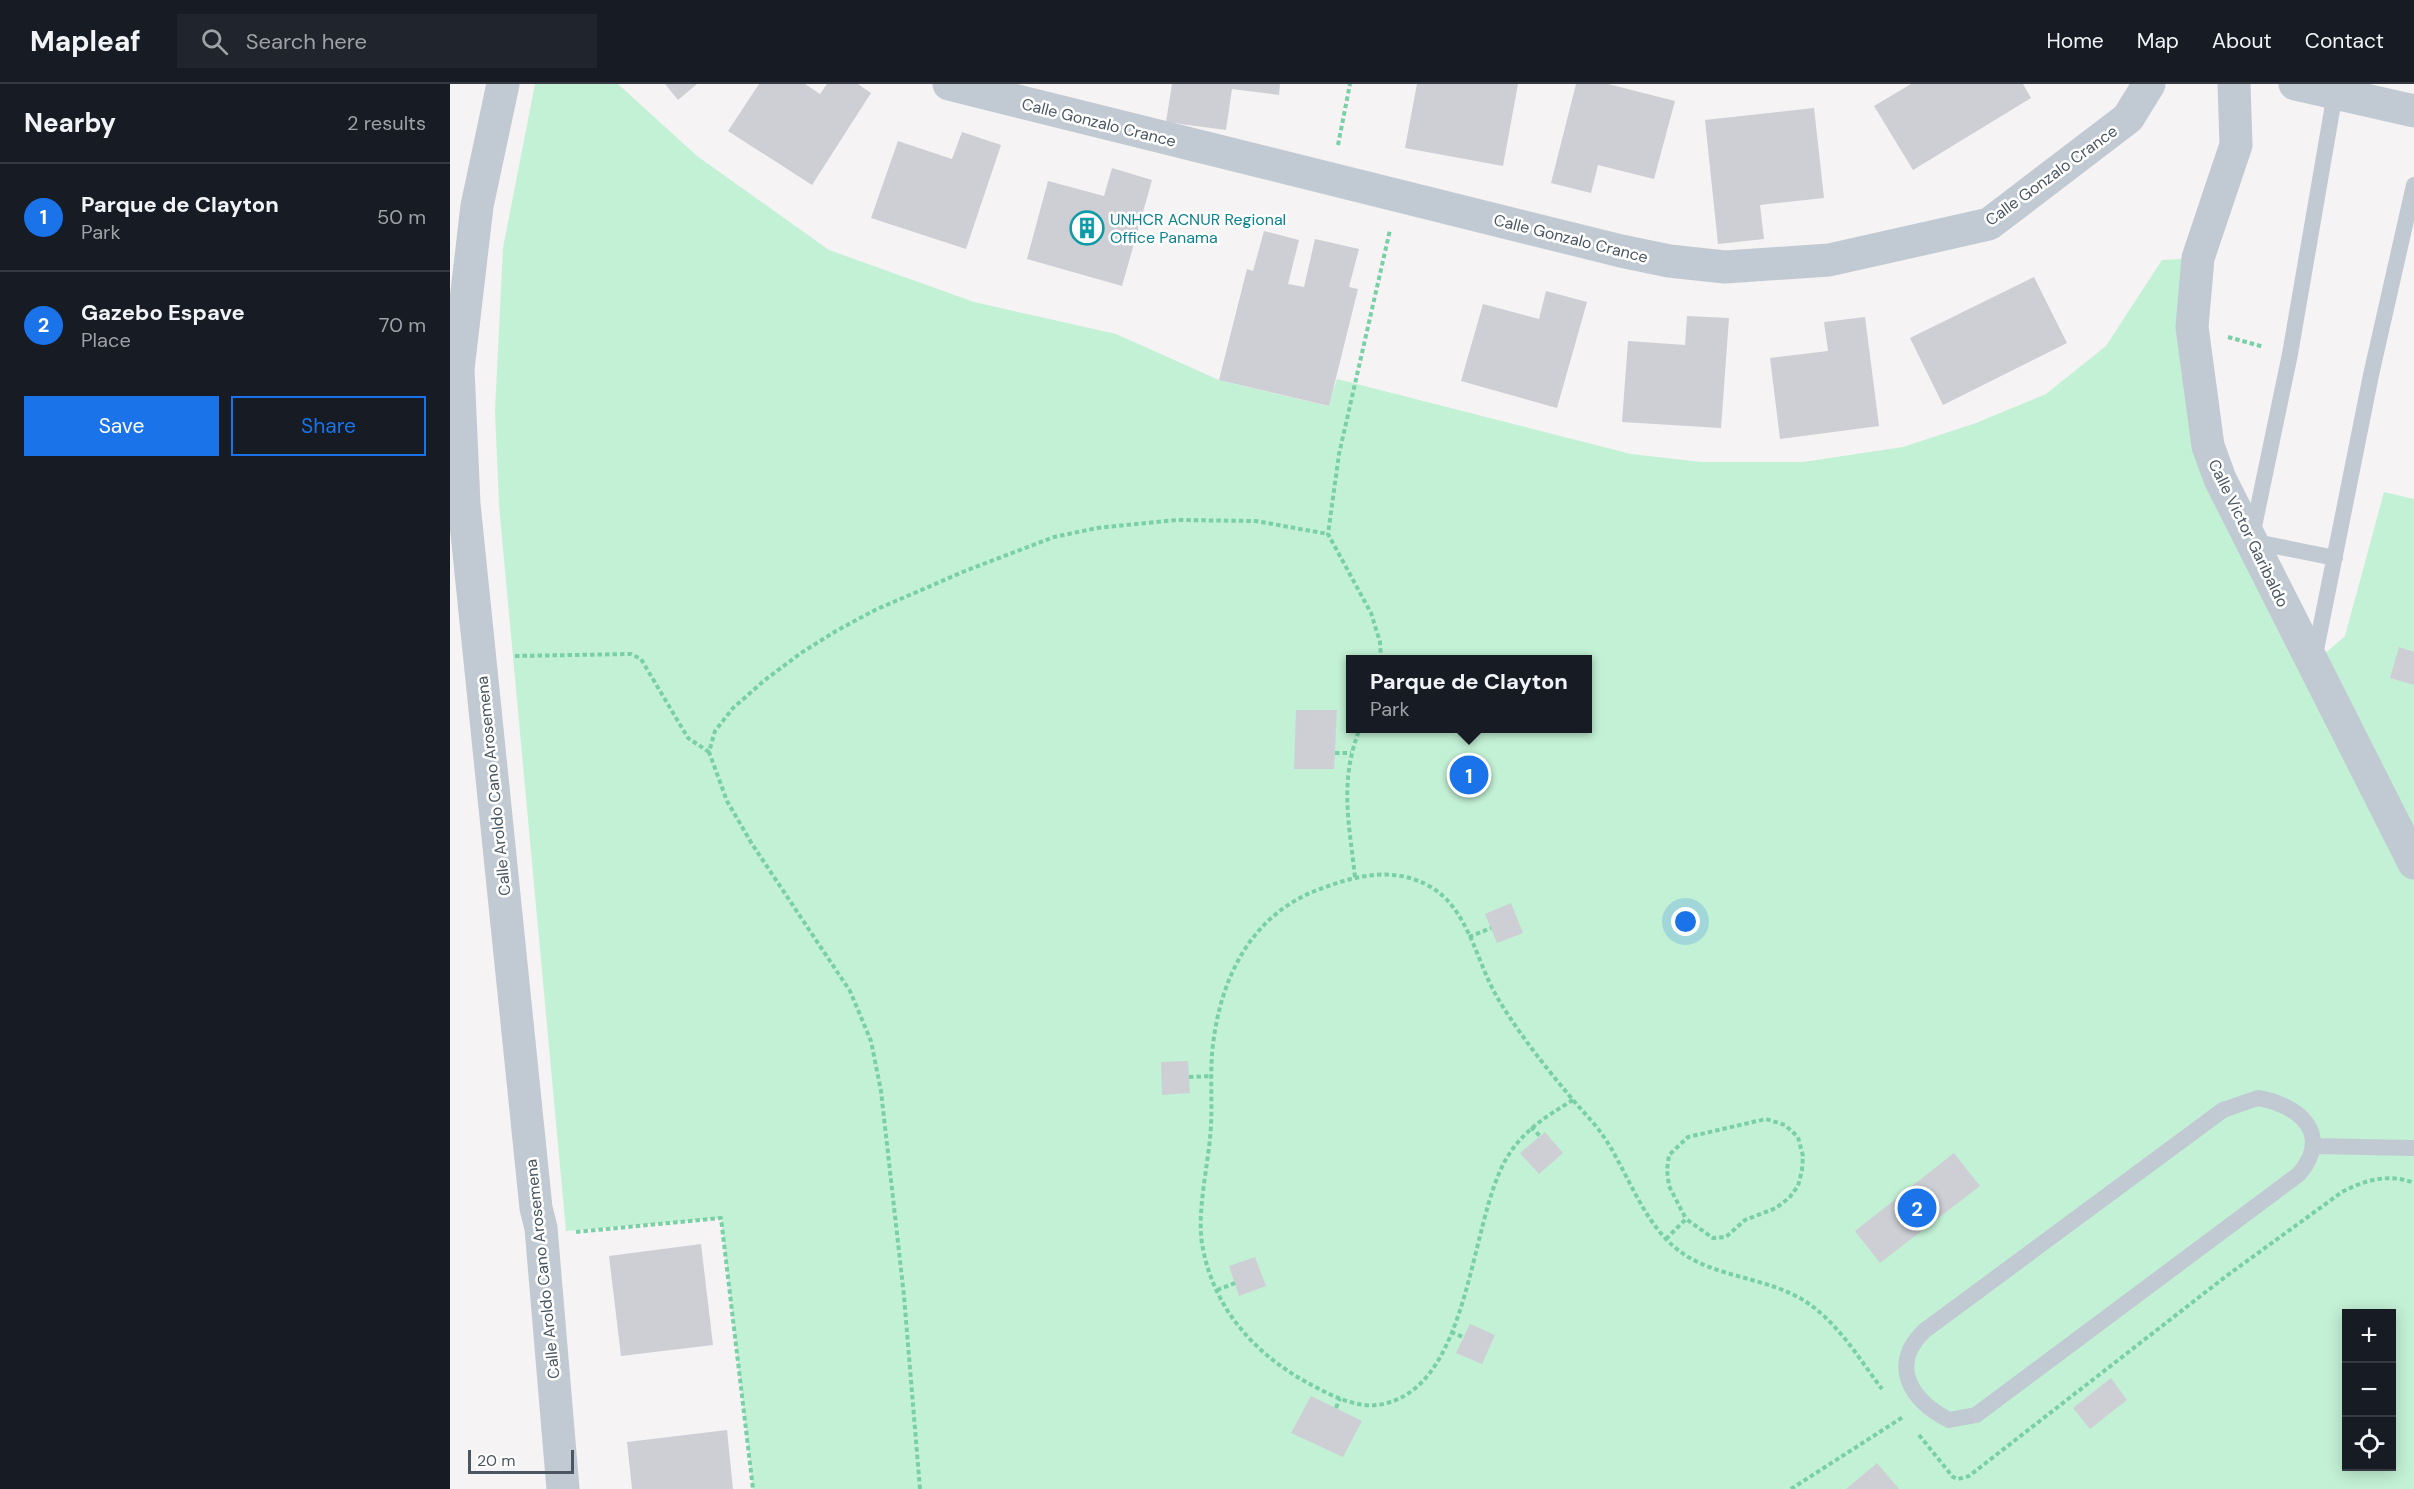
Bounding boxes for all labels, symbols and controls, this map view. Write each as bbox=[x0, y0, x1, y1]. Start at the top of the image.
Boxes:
search box bbox=[177, 14, 597, 68]
text: Mapleaf bbox=[30, 23, 141, 60]
icon: search bbox=[198, 25, 231, 58]
text: Search here bbox=[246, 27, 367, 56]
text: Home bbox=[2046, 27, 2104, 55]
text: Map bbox=[2137, 27, 2179, 55]
text: About bbox=[2212, 27, 2272, 55]
text: Contact bbox=[2305, 27, 2384, 55]
street label: Calle Gonzalo Crance bbox=[1020, 93, 1178, 152]
text: Nearby bbox=[24, 106, 116, 140]
text: 2 results bbox=[347, 110, 426, 136]
street label: Calle Gonzalo Crance bbox=[1981, 120, 2122, 230]
text: Parque de Clayton bbox=[81, 190, 279, 219]
text: 1 bbox=[40, 204, 47, 230]
text: 50 m bbox=[377, 204, 426, 230]
place label: UNHCR ACNUR Regional Office Panama bbox=[1110, 209, 1286, 248]
street label: Calle Gonzalo Crance bbox=[1492, 209, 1650, 268]
building icon: UNHCR ACNUR Regional Office Panama bbox=[1069, 210, 1105, 246]
text: Park bbox=[81, 219, 121, 245]
text: Gazebo Espave bbox=[81, 298, 245, 327]
text: 2 bbox=[38, 312, 49, 338]
text: 70 m bbox=[379, 312, 426, 338]
text: Place bbox=[81, 327, 131, 353]
button: Save bbox=[24, 396, 219, 456]
button: Share bbox=[231, 396, 426, 456]
street label: Calle Victor Garibaldo bbox=[2204, 456, 2294, 611]
popup bbox=[1346, 655, 1592, 733]
text: Parque de Clayton bbox=[1370, 667, 1568, 696]
street label: Calle Aroldo Cano Arosemena bbox=[472, 675, 515, 897]
text: Park bbox=[1370, 696, 1410, 722]
pin: 1 bbox=[1450, 752, 1488, 798]
your location bbox=[1671, 907, 1700, 936]
street label: Calle Aroldo Cano Arosemena bbox=[521, 1158, 564, 1380]
pin: 2 bbox=[1898, 1186, 1936, 1230]
map controls bbox=[2342, 1309, 2396, 1471]
button: + bbox=[2342, 1309, 2396, 1363]
button: − bbox=[2342, 1363, 2396, 1417]
button: locate bbox=[2342, 1417, 2396, 1471]
scale bar bbox=[468, 1447, 574, 1474]
text: 20 m bbox=[477, 1450, 516, 1471]

